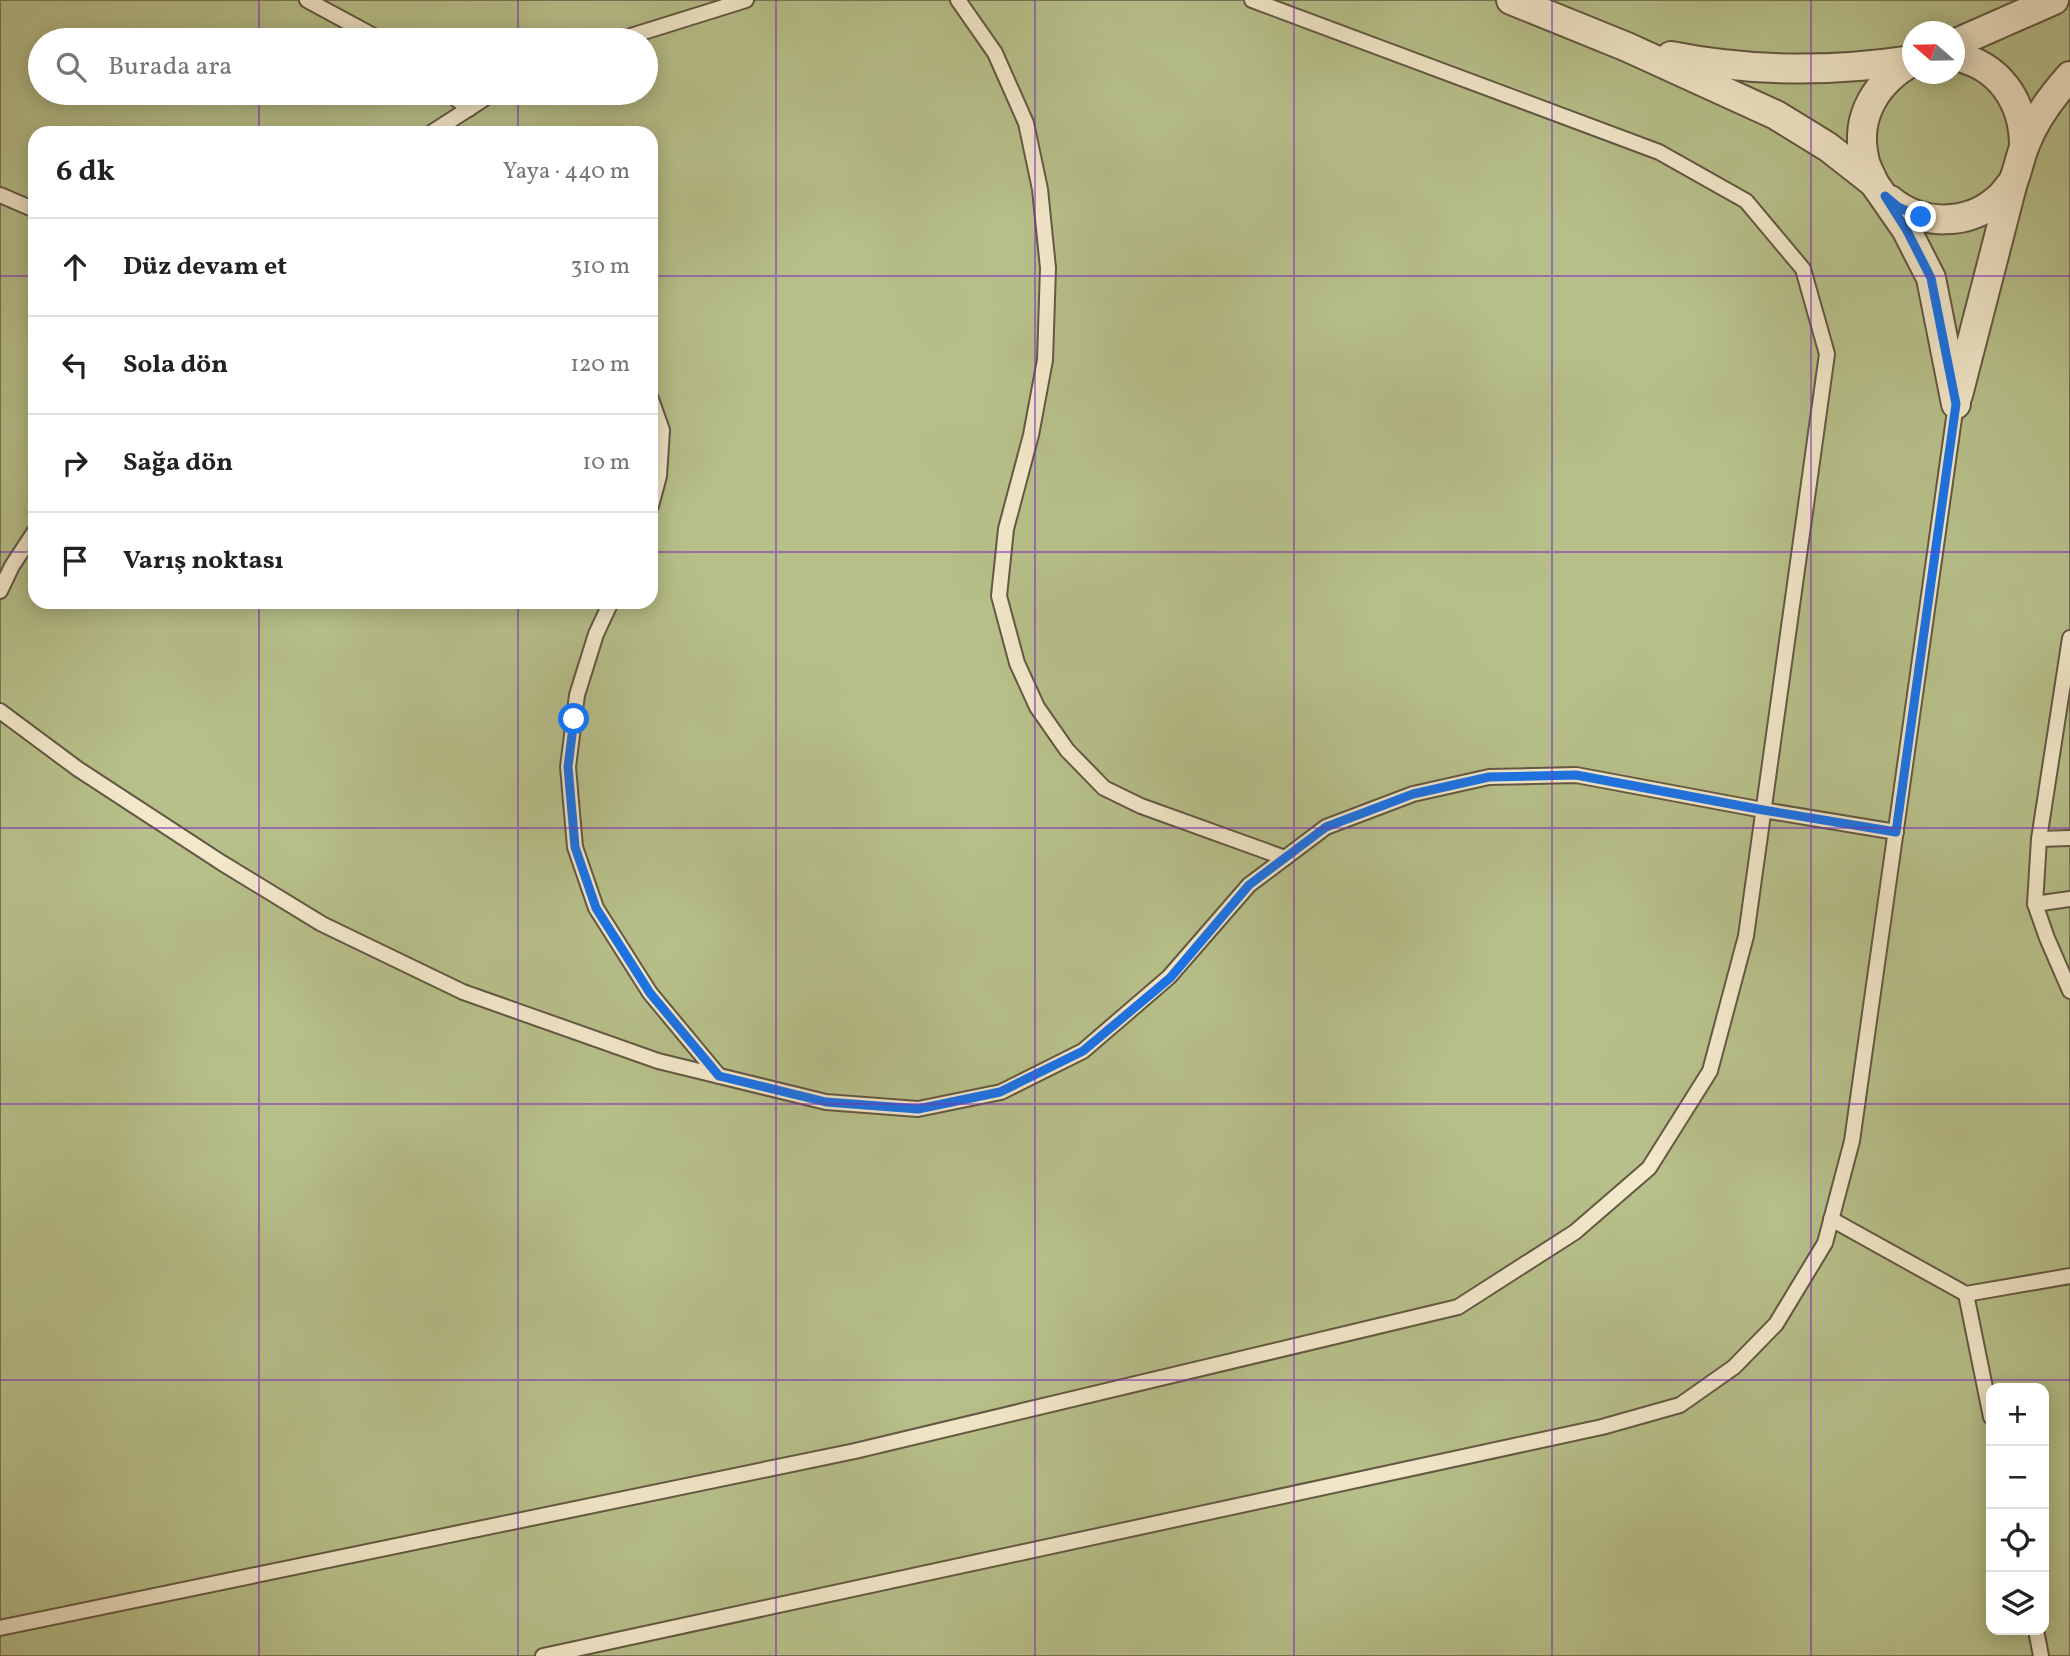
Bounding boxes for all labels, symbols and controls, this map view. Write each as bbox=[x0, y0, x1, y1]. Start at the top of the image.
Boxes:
north arrow bbox=[1902, 21, 1965, 84]
search box bbox=[28, 28, 658, 105]
icon: search bbox=[52, 48, 90, 86]
text: Burada ara bbox=[108, 49, 232, 85]
text: 6 dk bbox=[56, 151, 115, 193]
text: Yaya · 440 m bbox=[503, 156, 630, 188]
route end bbox=[1905, 201, 1936, 232]
icon: ahead bbox=[56, 248, 94, 286]
text: Düz devam et bbox=[123, 249, 287, 285]
text: 310 m bbox=[570, 251, 630, 283]
icon: left bbox=[56, 346, 94, 384]
text: Sola dön bbox=[123, 347, 228, 383]
text: 120 m bbox=[570, 349, 630, 381]
icon: right bbox=[56, 444, 94, 482]
text: Sağa dön bbox=[123, 445, 233, 481]
text: 10 m bbox=[582, 447, 630, 479]
icon: arrive bbox=[56, 542, 94, 580]
text: Varış noktası bbox=[123, 543, 284, 579]
route start bbox=[558, 703, 589, 734]
map controls bbox=[1986, 1383, 2049, 1635]
button: + bbox=[1986, 1383, 2049, 1446]
button: − bbox=[1986, 1446, 2049, 1509]
button: locate bbox=[1986, 1509, 2049, 1572]
button: layers bbox=[1986, 1572, 2049, 1635]

